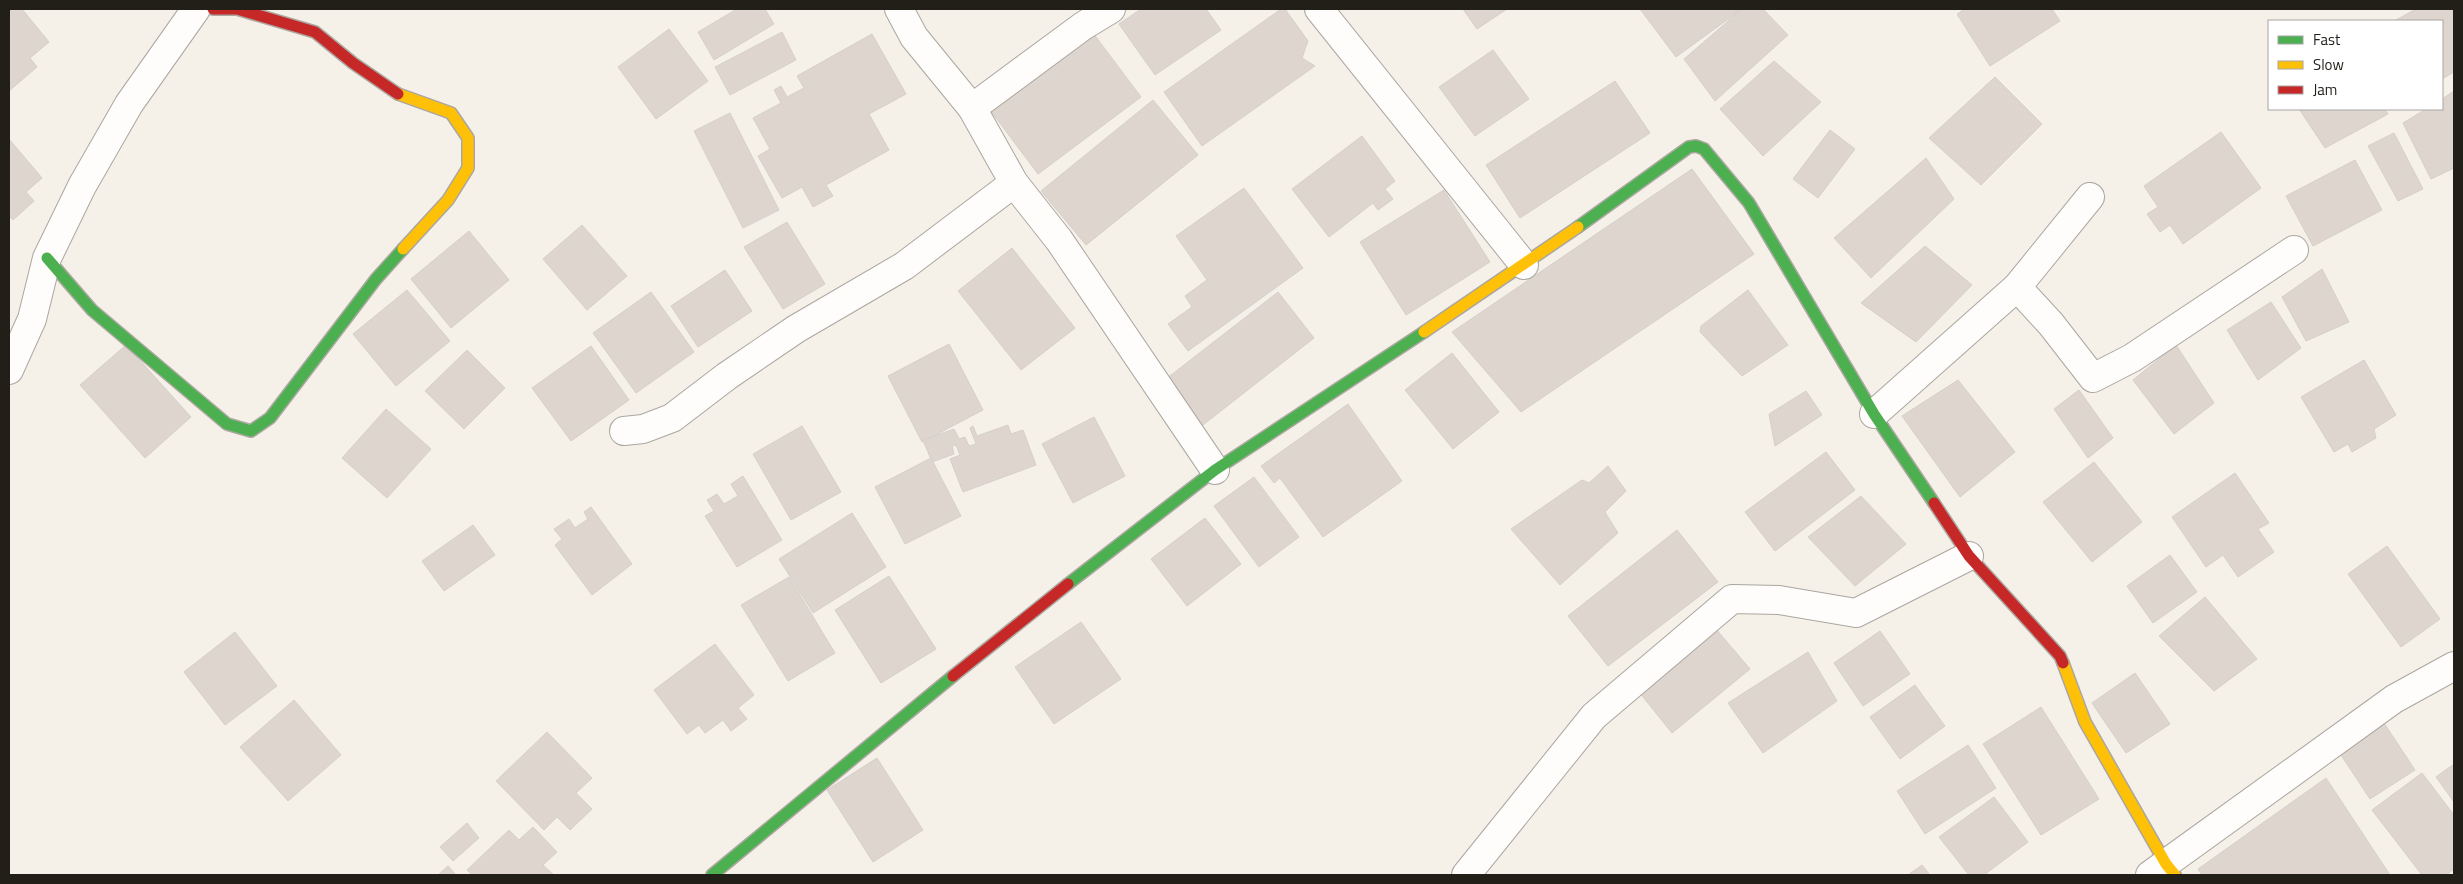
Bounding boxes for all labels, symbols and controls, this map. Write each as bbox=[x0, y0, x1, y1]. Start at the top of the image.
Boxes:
legend bbox=[2268, 20, 2443, 110]
text: Fast bbox=[2313, 28, 2341, 51]
text: Slow bbox=[2313, 53, 2344, 76]
text: Jam bbox=[2313, 78, 2337, 101]

